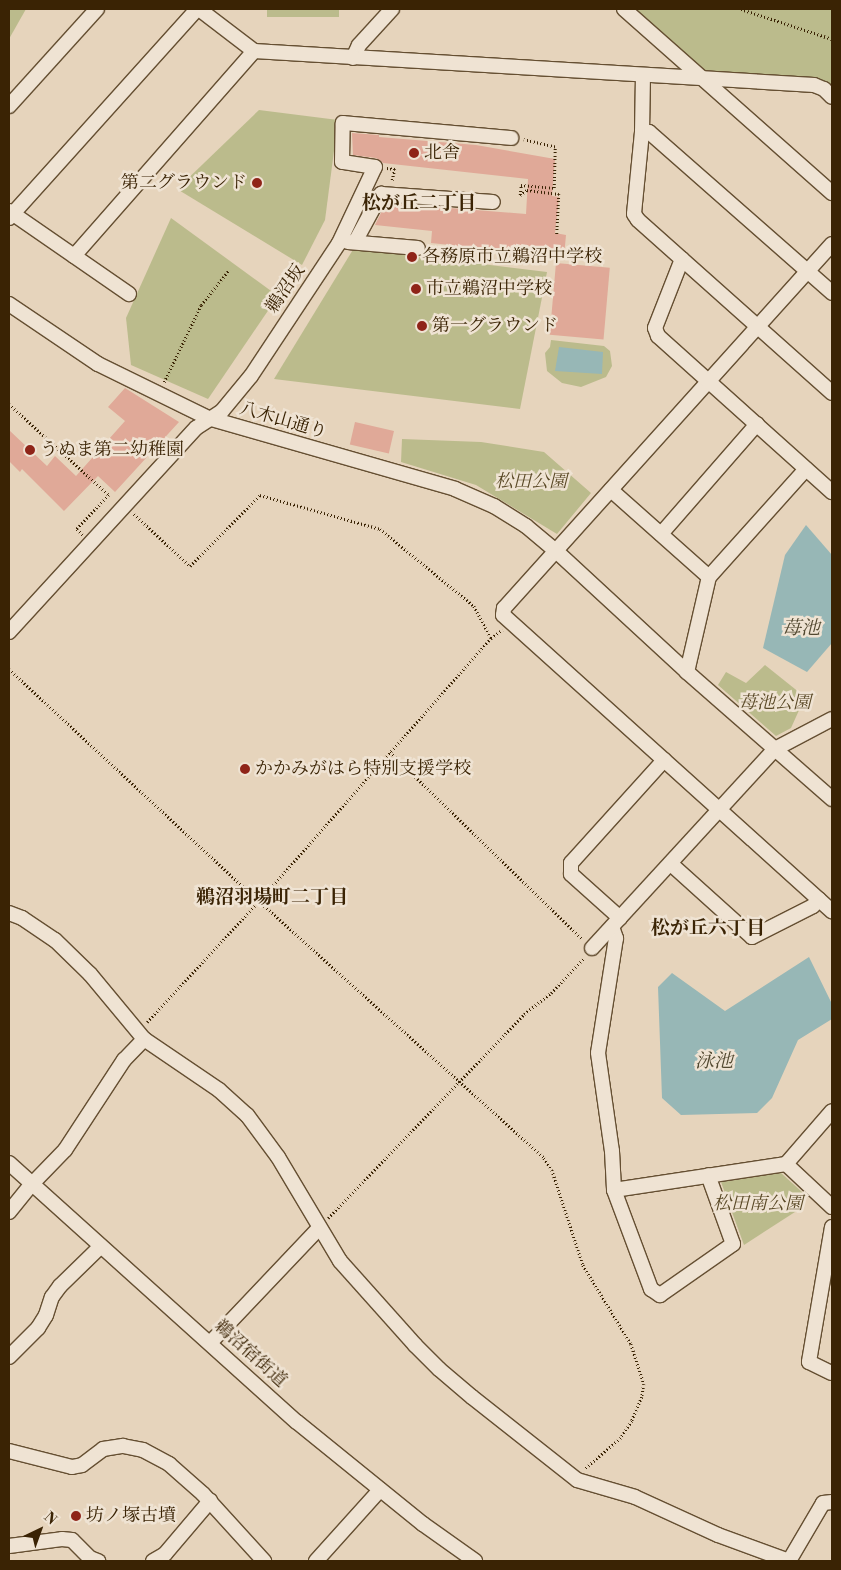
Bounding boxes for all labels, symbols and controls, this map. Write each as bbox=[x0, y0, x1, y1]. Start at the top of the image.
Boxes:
place label: 北舎 bbox=[424, 142, 460, 164]
marker: 北舎 bbox=[408, 147, 420, 159]
place label: 第二グラウンド bbox=[121, 172, 247, 194]
marker: 第二グラウンド bbox=[251, 177, 263, 189]
district label: 松が丘二丁目 bbox=[362, 193, 476, 215]
place label: 各務原市立鵜沼中学校 bbox=[422, 246, 602, 268]
marker: 各務原市立鵜沼中学校 bbox=[406, 251, 418, 263]
street label: 鵜沼坂 bbox=[262, 261, 310, 317]
place label: 市立鵜沼中学校 bbox=[426, 278, 552, 300]
marker: 市立鵜沼中学校 bbox=[410, 283, 422, 295]
place label: 第一グラウンド bbox=[432, 315, 558, 337]
marker: 第一グラウンド bbox=[416, 320, 428, 332]
street label: 八木山通り bbox=[237, 398, 329, 444]
place label: うぬま第二幼稚園 bbox=[40, 439, 184, 461]
marker: うぬま第二幼稚園 bbox=[24, 444, 36, 456]
park label: 松田公園 bbox=[495, 471, 567, 493]
water label: 苺池 bbox=[782, 618, 820, 640]
park label: 苺池公園 bbox=[739, 692, 811, 714]
place label: かかみがはら特別支援学校 bbox=[255, 758, 471, 780]
marker: かかみがはら特別支援学校 bbox=[239, 763, 251, 775]
district label: 鵜沼羽場町二丁目 bbox=[196, 887, 348, 909]
district label: 松が丘六丁目 bbox=[651, 918, 765, 940]
water label: 泳池 bbox=[695, 1051, 733, 1073]
park label: 松田南公園 bbox=[713, 1193, 803, 1215]
street label: 鵜沼宿街道 bbox=[209, 1316, 291, 1392]
north arrow bbox=[15, 1505, 65, 1555]
place label: 坊ノ塚古墳 bbox=[86, 1505, 176, 1527]
text: N bbox=[40, 1508, 60, 1529]
marker: 坊ノ塚古墳 bbox=[70, 1510, 82, 1522]

